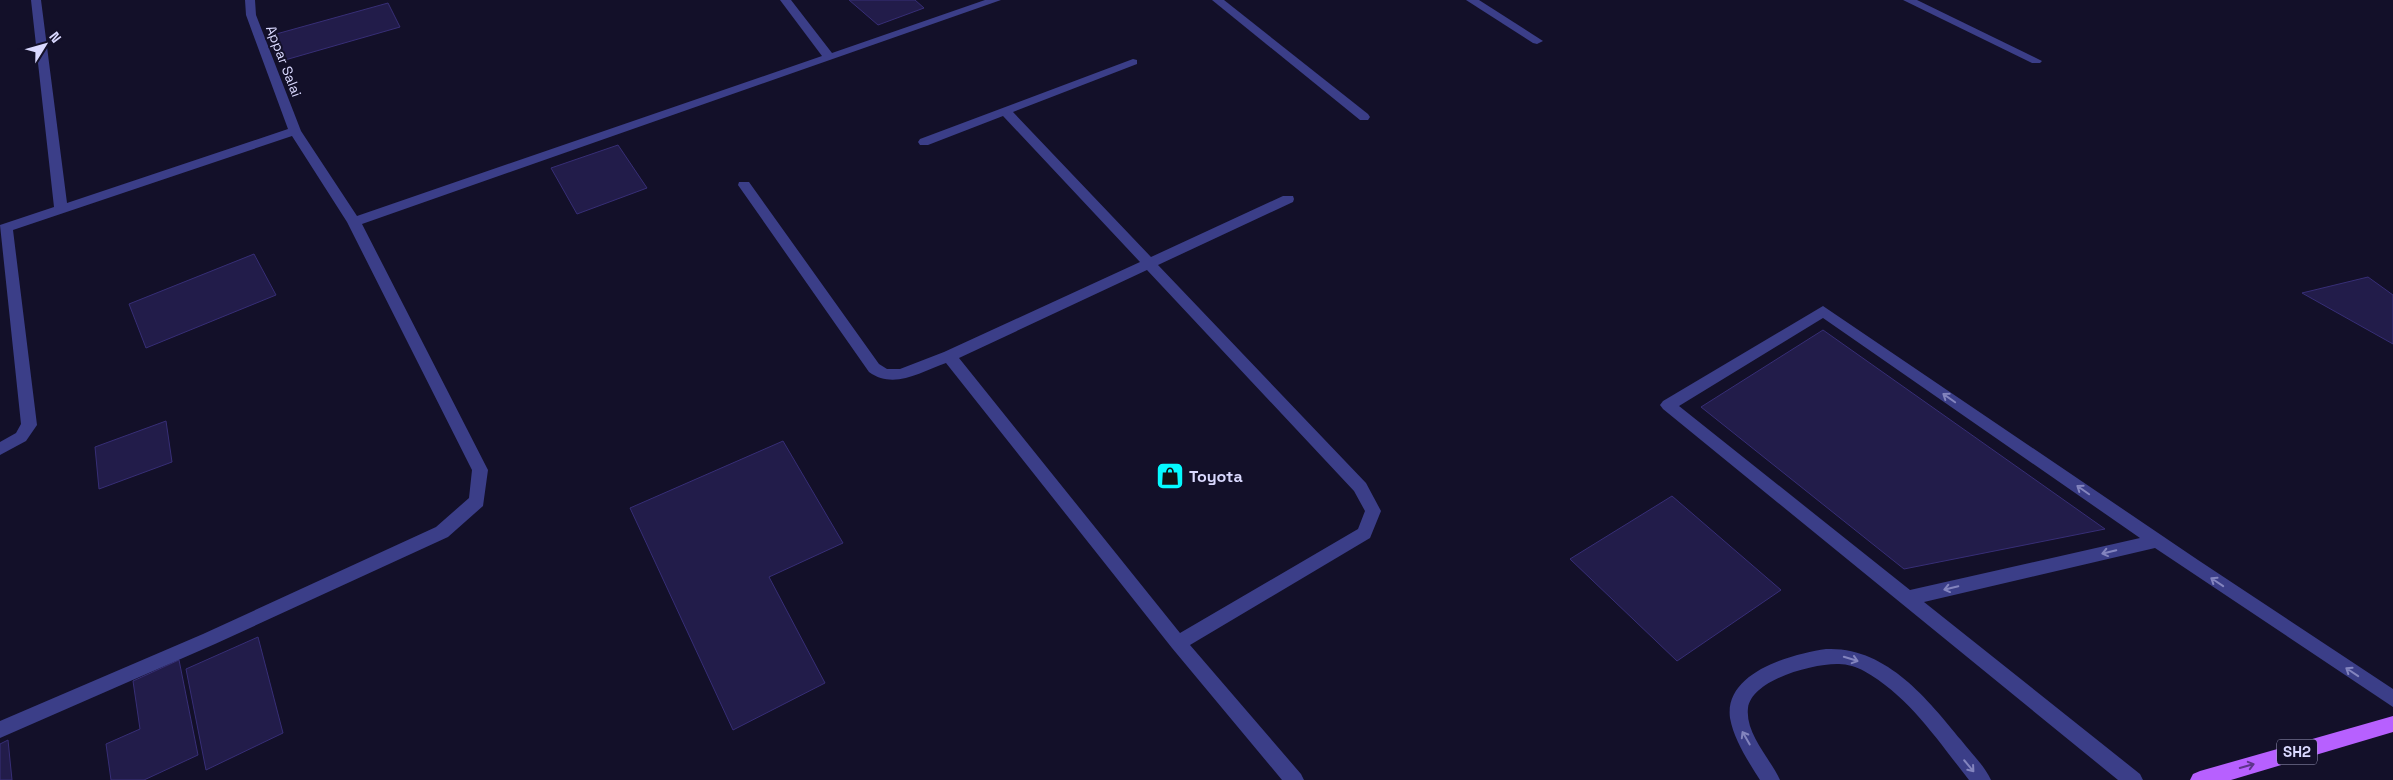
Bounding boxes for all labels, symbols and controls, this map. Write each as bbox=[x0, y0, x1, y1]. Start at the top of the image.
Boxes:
north arrow bbox=[20, 20, 70, 70]
street label: Appar Salai bbox=[262, 23, 306, 99]
text: N bbox=[45, 28, 65, 46]
one-way arrow bbox=[1942, 393, 1956, 403]
shop icon: Toyota bbox=[1155, 461, 1185, 491]
place label: Toyota bbox=[1189, 466, 1243, 487]
one-way arrow bbox=[2076, 485, 2090, 495]
one-way arrow bbox=[2102, 548, 2118, 557]
one-way arrow bbox=[2210, 577, 2224, 587]
one-way arrow bbox=[1944, 584, 1960, 593]
one-way arrow bbox=[1842, 655, 1858, 665]
one-way arrow bbox=[2346, 667, 2360, 677]
one-way arrow bbox=[1740, 731, 1750, 745]
road number: SH2 bbox=[2277, 740, 2317, 764]
one-way arrow bbox=[1964, 759, 1975, 772]
one-way arrow bbox=[2239, 761, 2255, 771]

